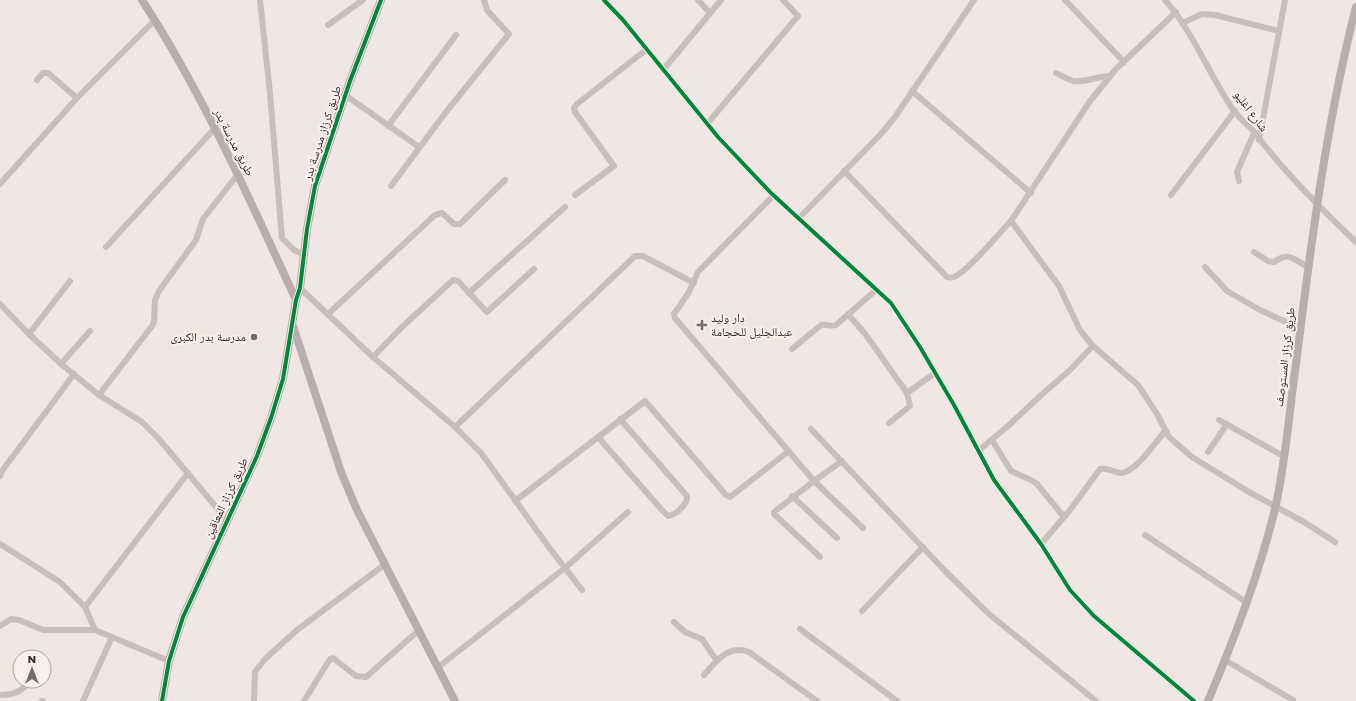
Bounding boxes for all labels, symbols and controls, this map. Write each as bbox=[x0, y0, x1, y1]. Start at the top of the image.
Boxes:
street label: طريق كرزاز مدرسة بدر bbox=[298, 83, 345, 183]
street label: شارع اغليو bbox=[1230, 86, 1273, 135]
street label: طريق مدرسة بدر bbox=[210, 104, 259, 179]
street label: طريق كرزاز المستوصف bbox=[1270, 306, 1299, 408]
place label: دار وليد عبدالجليل للحجامة bbox=[711, 309, 793, 340]
marker: دار وليد عبدالجليل للحجامة bbox=[696, 319, 708, 331]
place label: مدرسة بدر الكبرى bbox=[170, 328, 246, 345]
marker: مدرسة بدر الكبرى bbox=[249, 332, 259, 342]
street label: طريق كرزاز المعاقين bbox=[199, 454, 252, 541]
north arrow bbox=[12, 649, 52, 689]
text: N bbox=[28, 651, 36, 667]

